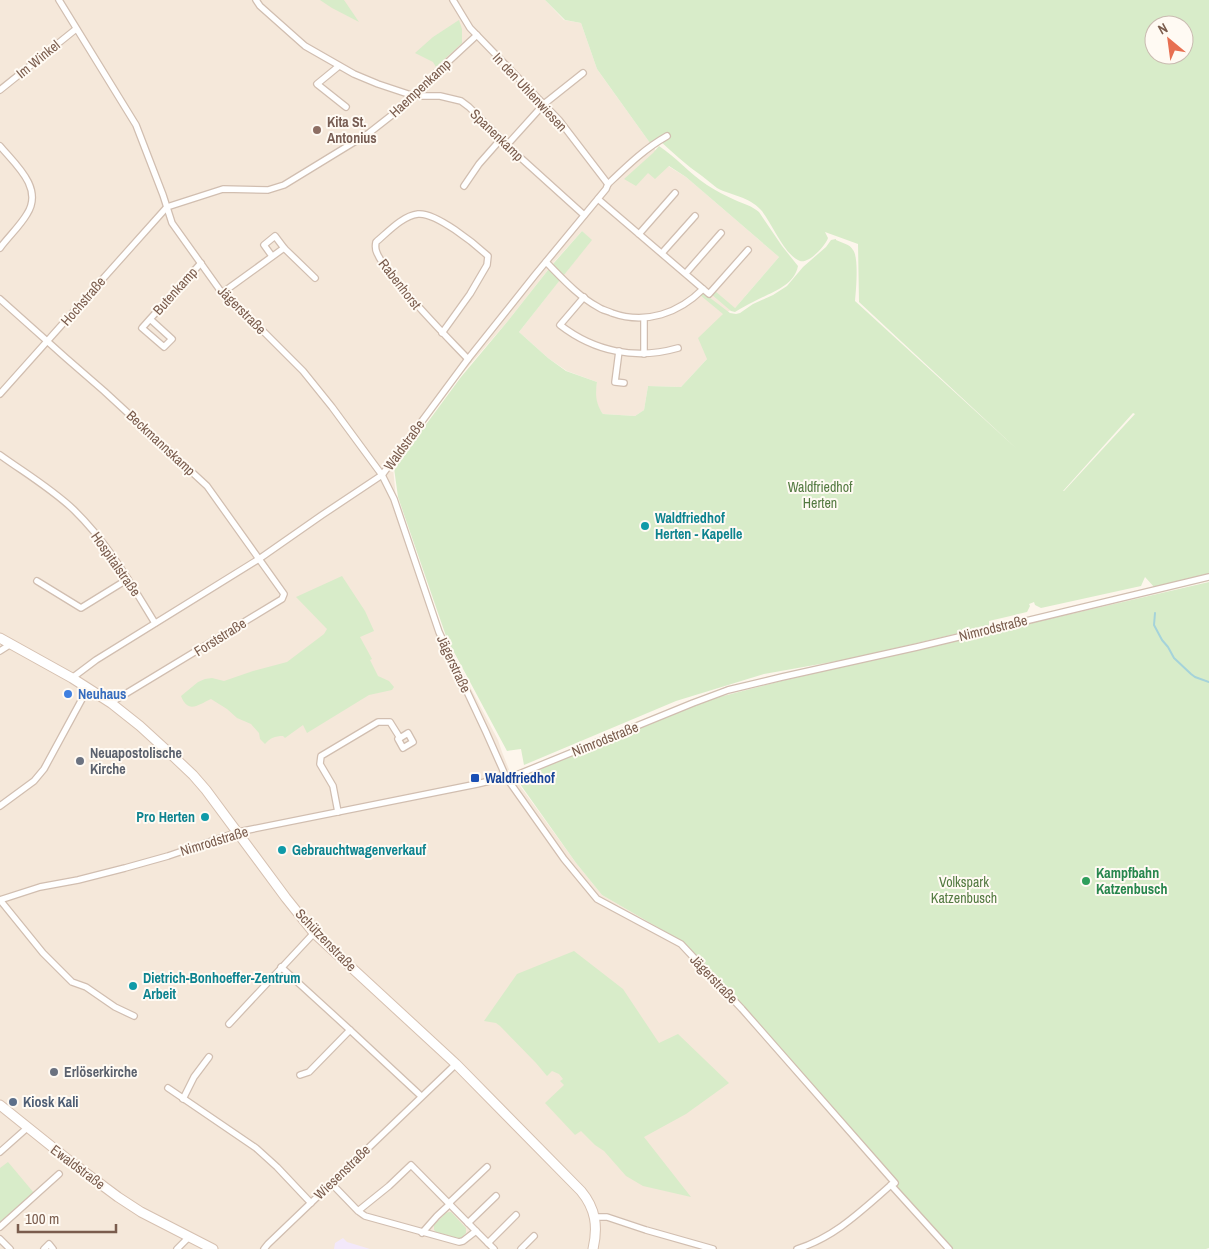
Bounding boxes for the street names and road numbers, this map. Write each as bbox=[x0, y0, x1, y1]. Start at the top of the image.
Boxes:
street label: Im Winkel bbox=[13, 36, 63, 82]
street label: In den Uhlenwiesen bbox=[489, 49, 571, 135]
street label: Haempenkamp bbox=[385, 55, 455, 121]
street label: Spanenkamp bbox=[466, 105, 528, 165]
street label: Rabenhorst bbox=[375, 255, 425, 313]
street label: Butenkamp bbox=[149, 263, 201, 319]
street label: Hochstraße bbox=[57, 273, 109, 329]
street label: Jägerstraße bbox=[214, 282, 270, 338]
street label: Beckmannskamp bbox=[123, 406, 199, 480]
street label: Waldstraße bbox=[380, 416, 428, 474]
street label: Hospitalstraße bbox=[87, 528, 145, 600]
street label: Nimrodstraße bbox=[957, 611, 1029, 645]
street label: Forststraße bbox=[191, 614, 249, 660]
street label: Jägerstraße bbox=[433, 632, 475, 696]
street label: Nimrodstraße bbox=[569, 718, 641, 760]
street label: Nimrodstraße bbox=[178, 822, 250, 860]
street label: Schützenstraße bbox=[292, 905, 360, 975]
street label: Jägerstraße bbox=[686, 951, 742, 1007]
street label: Ewaldstraße bbox=[47, 1141, 109, 1193]
street label: Wiesenstraße bbox=[310, 1141, 374, 1203]

